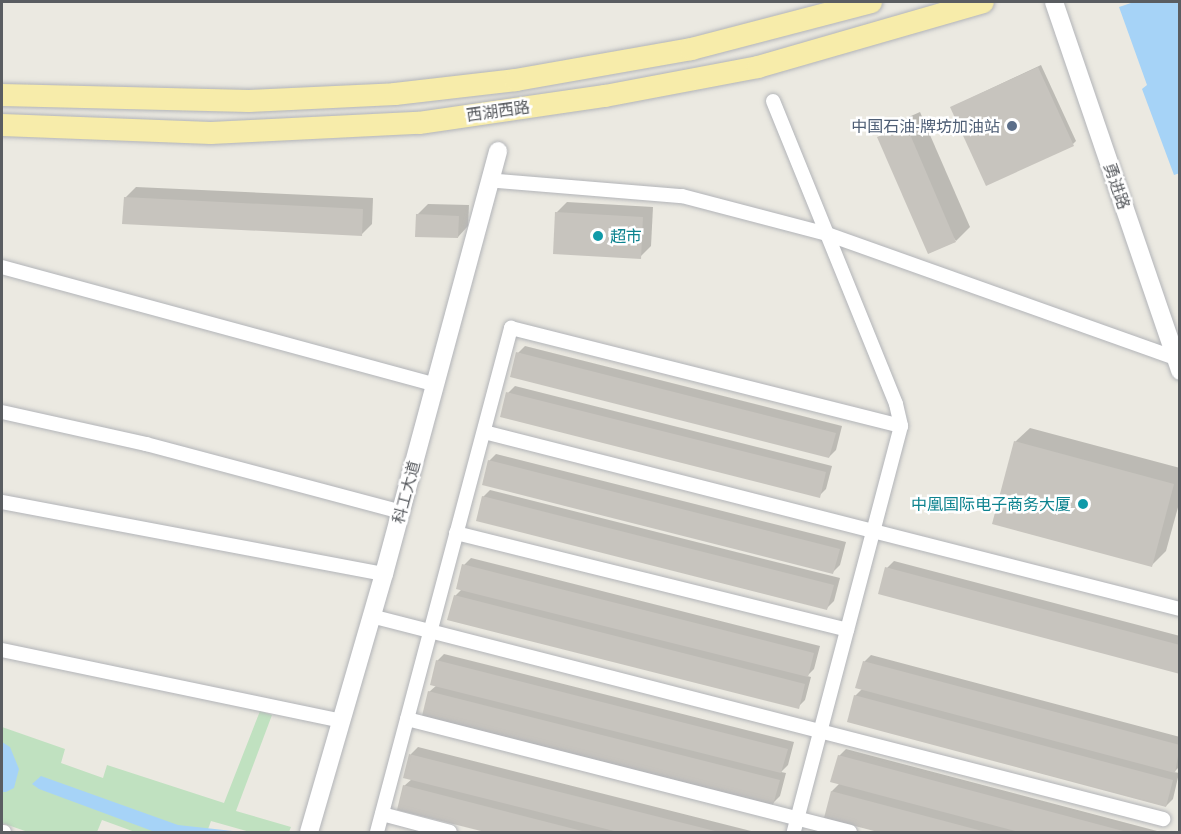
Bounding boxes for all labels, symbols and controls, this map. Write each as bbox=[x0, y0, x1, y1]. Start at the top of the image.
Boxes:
street label: 西湖西路 bbox=[465, 97, 531, 125]
place label: 中国石油-牌坊加油站 bbox=[851, 116, 1000, 136]
marker: 中国石油-牌坊加油站 bbox=[1005, 119, 1019, 133]
street label: 勇进路 bbox=[1100, 160, 1134, 212]
place label: 超市 bbox=[610, 226, 642, 246]
marker: 超市 bbox=[591, 229, 605, 243]
street label: 科工大道 bbox=[388, 459, 424, 525]
place label: 中凰国际电子商务大厦 bbox=[911, 494, 1071, 514]
marker: 中凰国际电子商务大厦 bbox=[1076, 497, 1090, 511]

